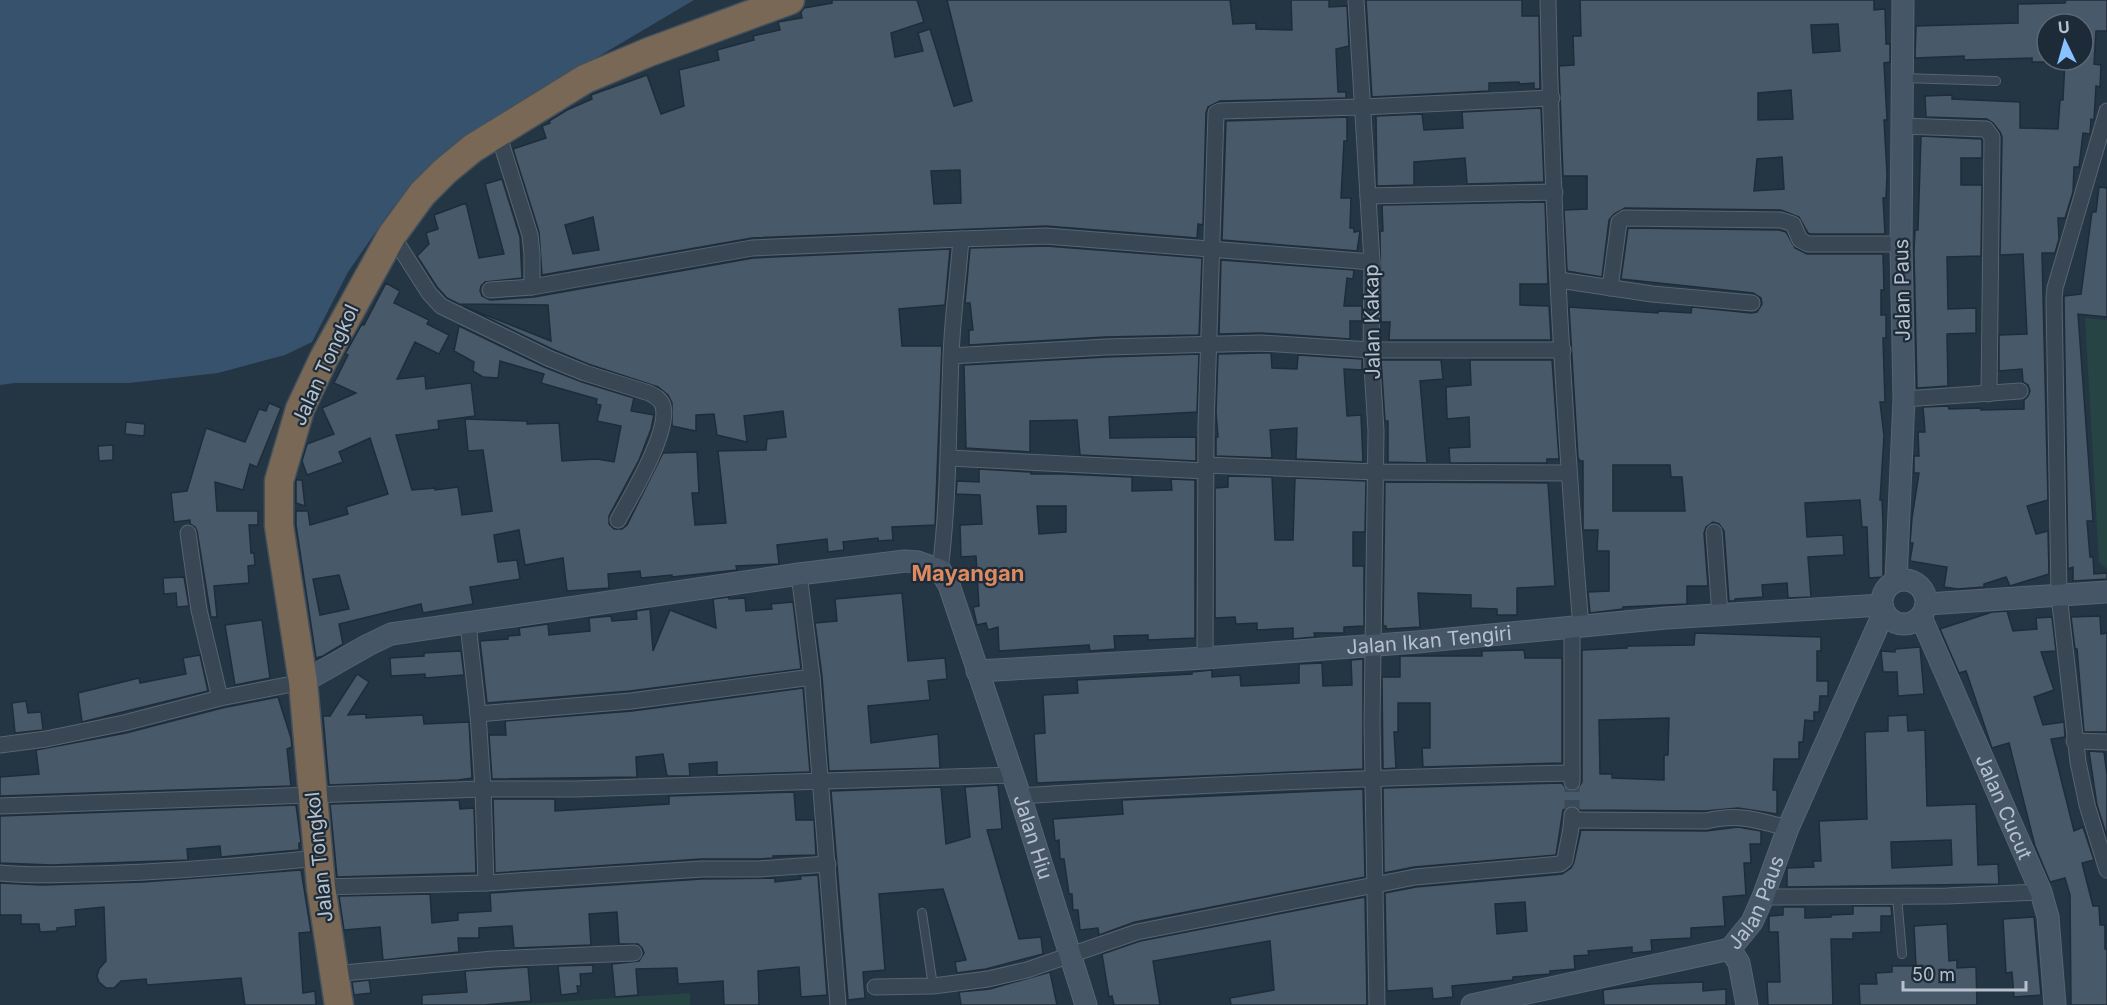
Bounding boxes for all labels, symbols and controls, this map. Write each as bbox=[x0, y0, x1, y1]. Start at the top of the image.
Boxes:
north arrow bbox=[2035, 12, 2095, 72]
text: U bbox=[2057, 17, 2070, 38]
street label: Jalan Paus bbox=[1889, 239, 1915, 341]
street label: Jalan Kakap bbox=[1359, 264, 1385, 380]
street label: Jalan Tongkol bbox=[286, 301, 364, 429]
district label: Mayangan bbox=[912, 560, 1024, 586]
street label: Jalan Ikan Tengiri bbox=[1345, 621, 1513, 659]
street label: Jalan Cucut bbox=[1970, 750, 2037, 863]
street label: Jalan Tongkol bbox=[300, 791, 338, 923]
street label: Jalan Hiu bbox=[1008, 792, 1058, 882]
street label: Jalan Paus bbox=[1722, 852, 1789, 954]
scale bar bbox=[1903, 954, 2026, 992]
text: 50 m bbox=[1912, 964, 1955, 985]

